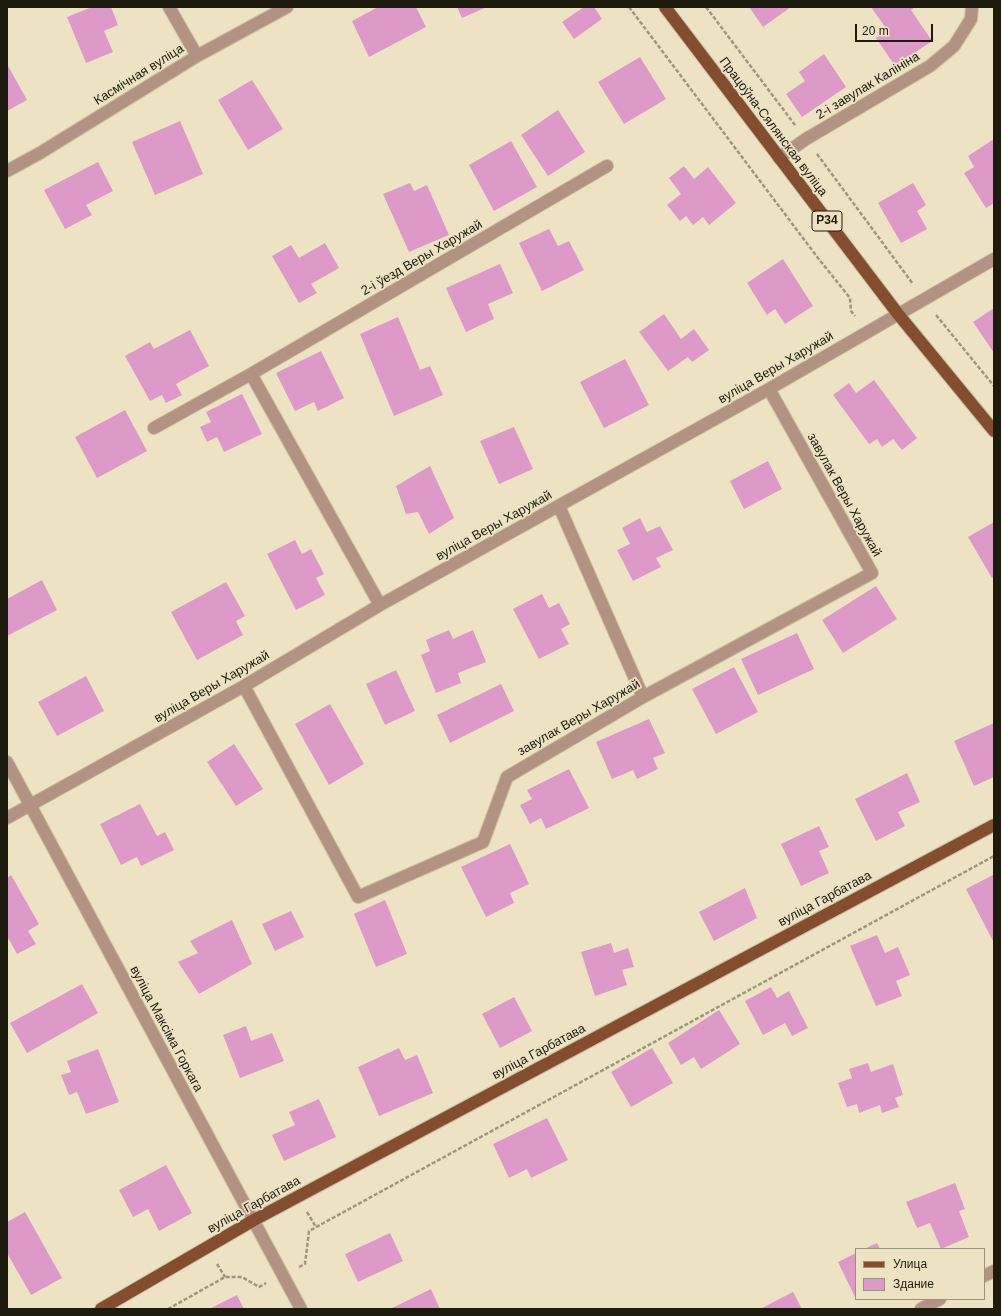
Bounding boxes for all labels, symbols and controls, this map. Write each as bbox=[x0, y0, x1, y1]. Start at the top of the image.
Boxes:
scale bar bbox=[857, 16, 935, 42]
text: 20 m bbox=[862, 24, 889, 38]
street label: Касмічная вуліца bbox=[91, 41, 187, 109]
street label: 2-і завулак Калініна bbox=[813, 49, 923, 123]
street label: Працоўна-Сялянская вуліца bbox=[716, 54, 830, 200]
road number: Р34 bbox=[812, 211, 842, 231]
street label: 2-і ўезд Веры Харужай bbox=[359, 217, 485, 299]
street label: вуліца Веры Харужай bbox=[716, 329, 836, 407]
street label: завулак Веры Харужай bbox=[803, 430, 885, 560]
street label: вуліца Веры Харужай bbox=[433, 488, 555, 564]
street label: вуліца Веры Харужай bbox=[152, 648, 272, 726]
street label: завулак Веры Харужай bbox=[515, 676, 643, 760]
street label: вуліца Гарбатава bbox=[776, 868, 874, 930]
street label: вуліца Максіма Горкага bbox=[126, 963, 206, 1095]
street label: вуліца Гарбатава bbox=[490, 1021, 588, 1083]
street label: вуліца Гарбатава bbox=[205, 1173, 303, 1237]
legend bbox=[855, 1248, 985, 1300]
text: Улица bbox=[893, 1257, 927, 1271]
text: Здание bbox=[893, 1277, 934, 1291]

